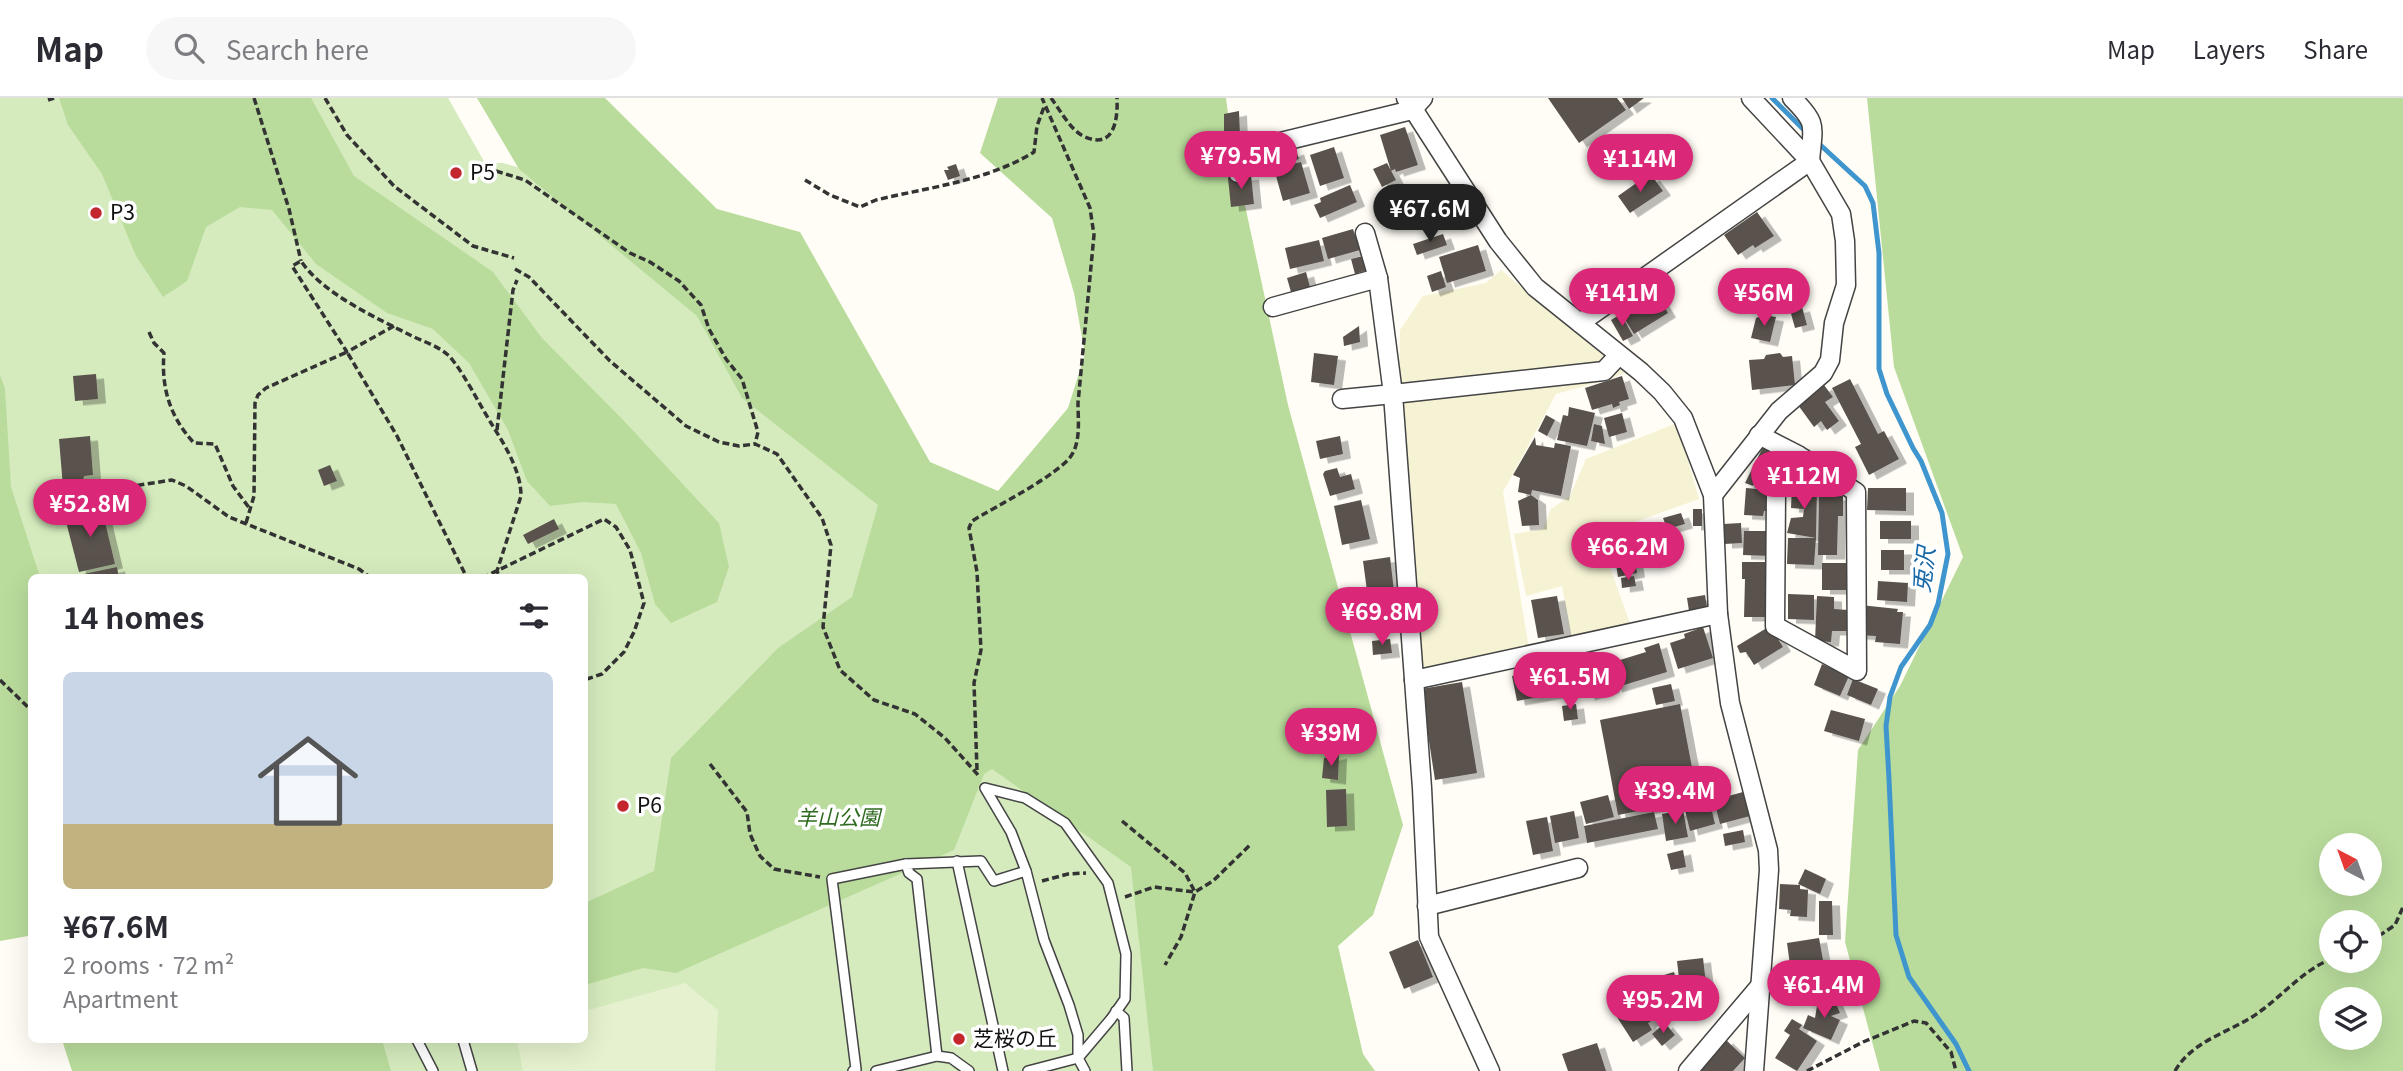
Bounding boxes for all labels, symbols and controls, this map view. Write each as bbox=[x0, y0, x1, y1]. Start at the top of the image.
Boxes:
search box bbox=[146, 17, 636, 80]
text: Map bbox=[35, 24, 104, 72]
icon: search bbox=[170, 29, 208, 67]
text: Search here bbox=[226, 30, 369, 67]
text: Map bbox=[2107, 31, 2155, 66]
text: Layers bbox=[2193, 31, 2265, 66]
text: Share bbox=[2303, 31, 2368, 66]
pin: ¥79.5M bbox=[1184, 132, 1298, 191]
pin: ¥114M bbox=[1591, 134, 1689, 194]
text: ¥79.5M bbox=[1200, 137, 1282, 171]
text: ¥114M bbox=[1603, 140, 1677, 174]
place label: P5 bbox=[470, 156, 495, 186]
marker: P5 bbox=[448, 165, 464, 181]
pin: ¥67.6M bbox=[1373, 184, 1487, 244]
text: ¥67.6M bbox=[1389, 190, 1471, 224]
place label: P3 bbox=[110, 196, 135, 226]
marker: P3 bbox=[88, 205, 104, 221]
pin: ¥141M bbox=[1573, 268, 1671, 328]
pin: ¥56M bbox=[1723, 268, 1805, 328]
text: ¥141M bbox=[1585, 274, 1659, 308]
text: ¥56M bbox=[1734, 274, 1794, 308]
pin: ¥112M bbox=[1755, 452, 1853, 511]
text: ¥112M bbox=[1767, 457, 1841, 491]
pin: ¥52.8M bbox=[33, 480, 147, 539]
text: ¥52.8M bbox=[49, 485, 131, 519]
pin: ¥66.2M bbox=[1571, 522, 1685, 582]
text: ¥66.2M bbox=[1587, 528, 1669, 562]
water label: 兎沢 bbox=[1902, 542, 1942, 595]
pin: ¥69.8M bbox=[1325, 588, 1439, 647]
text: ¥69.8M bbox=[1341, 593, 1423, 627]
text: 14 homes bbox=[63, 594, 204, 638]
icon: filters bbox=[515, 597, 553, 635]
pin: ¥61.5M bbox=[1513, 652, 1627, 712]
text: ¥61.5M bbox=[1529, 658, 1611, 692]
pin: ¥39M bbox=[1290, 708, 1372, 768]
text: ¥39M bbox=[1301, 714, 1361, 748]
icon: home bbox=[245, 718, 371, 844]
pin: ¥39.4M bbox=[1618, 766, 1732, 826]
text: ¥39.4M bbox=[1634, 772, 1716, 806]
place label: P6 bbox=[637, 789, 662, 819]
marker: P6 bbox=[615, 798, 631, 814]
park label: 羊山公園 bbox=[796, 801, 883, 831]
north arrow bbox=[2319, 833, 2382, 896]
map controls bbox=[2319, 833, 2382, 1050]
text: ¥67.6M bbox=[63, 903, 169, 947]
button: locate bbox=[2319, 910, 2382, 973]
text: 2 rooms · 72 m² bbox=[63, 947, 234, 981]
pin: ¥61.4M bbox=[1767, 960, 1881, 1020]
text: ¥61.4M bbox=[1783, 966, 1865, 1000]
pin: ¥95.2M bbox=[1606, 976, 1720, 1035]
text: Apartment bbox=[63, 981, 178, 1015]
text: ¥95.2M bbox=[1622, 981, 1704, 1015]
button: layers bbox=[2319, 987, 2382, 1050]
place label: 芝桜の丘 bbox=[973, 1022, 1057, 1052]
marker: 芝桜の丘 bbox=[951, 1031, 967, 1047]

